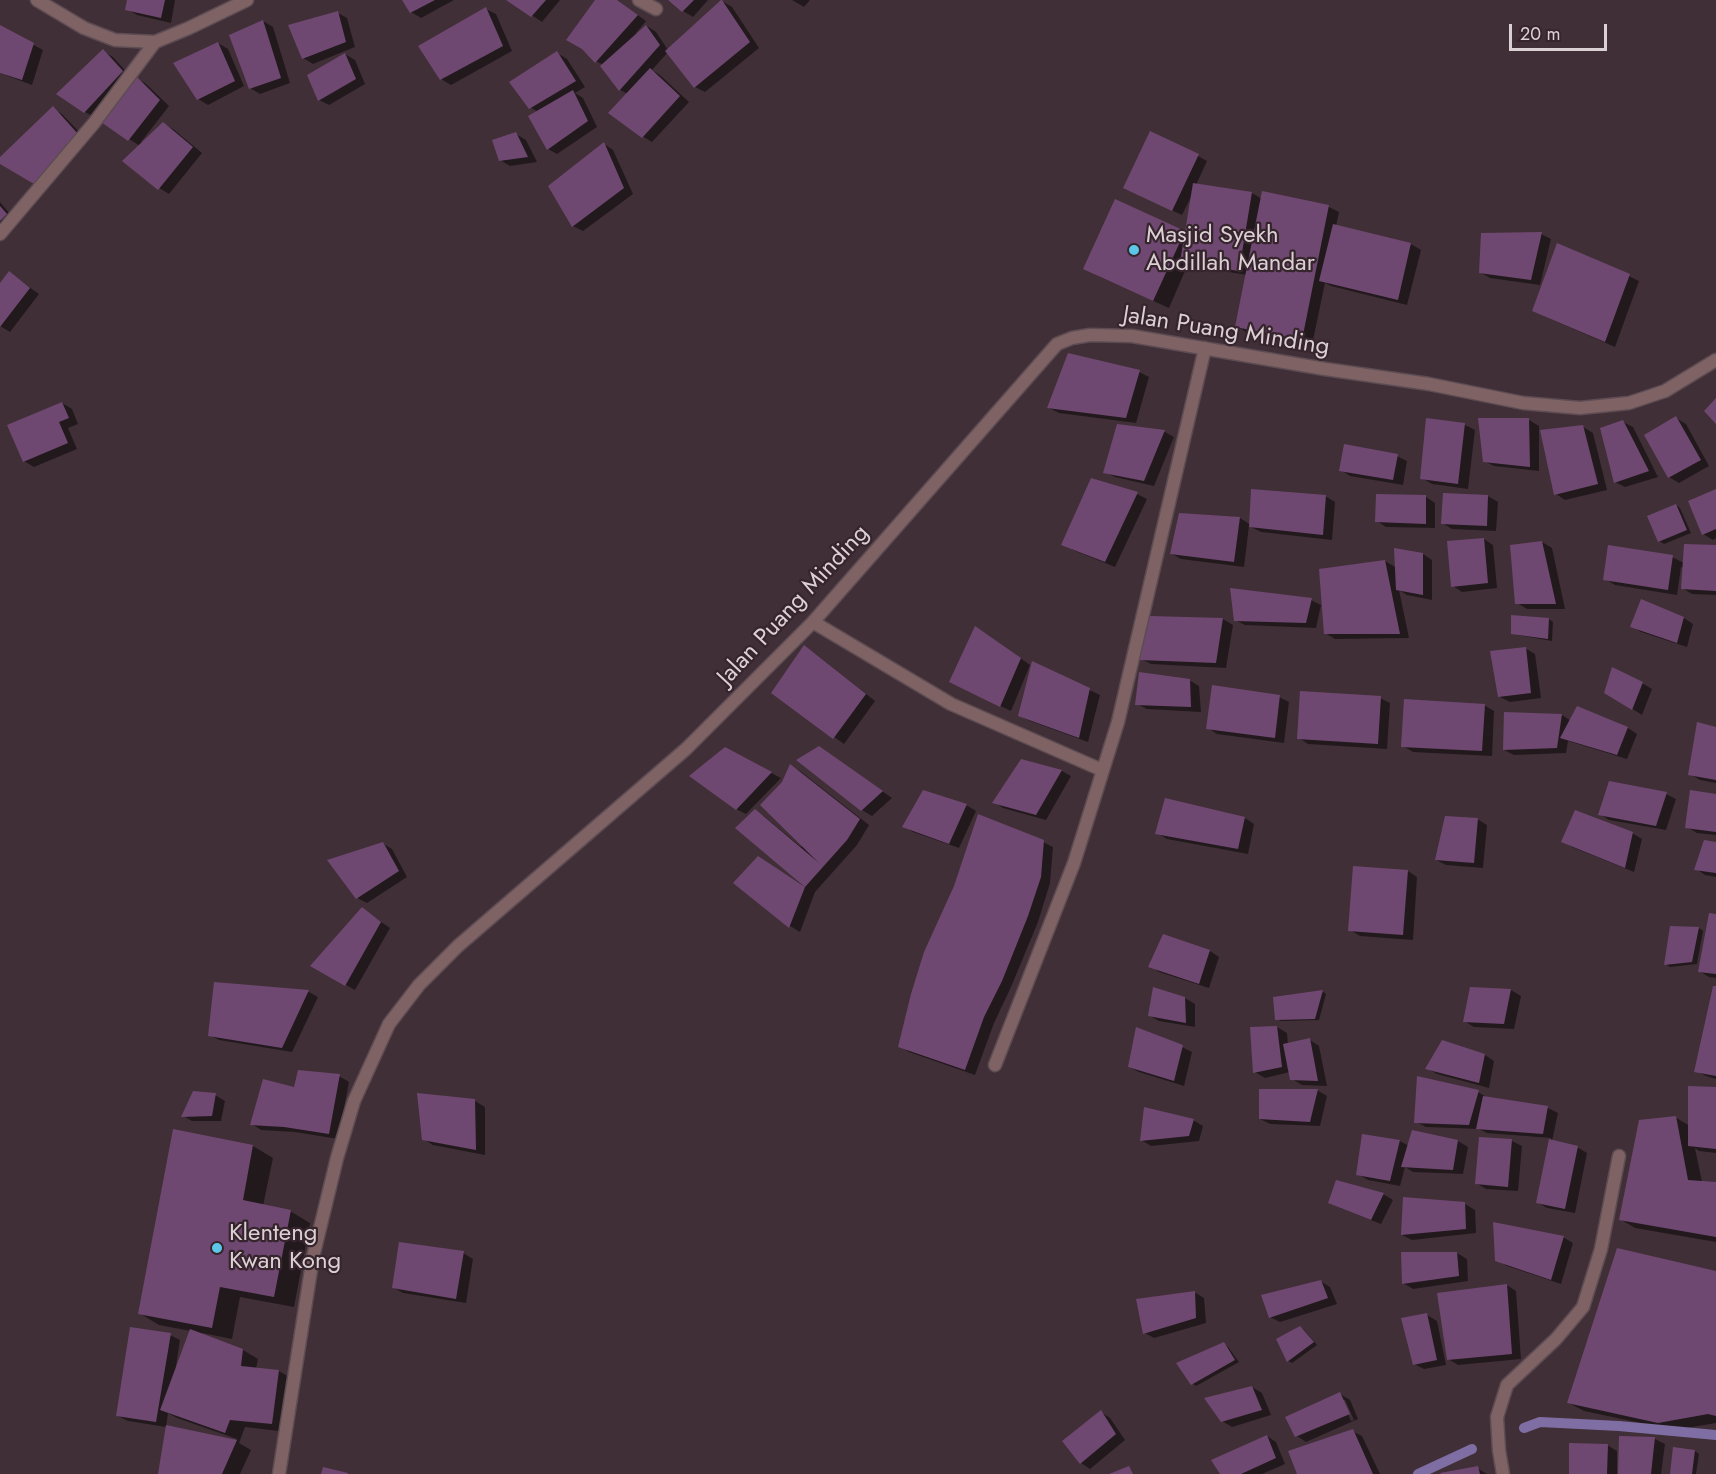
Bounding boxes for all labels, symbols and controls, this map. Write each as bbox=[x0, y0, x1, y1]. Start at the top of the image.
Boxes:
scale bar bbox=[1512, 12, 1610, 50]
text: 20 m bbox=[1520, 21, 1560, 47]
place label: Masjid Syekh Abdillah Mandar bbox=[1146, 222, 1315, 278]
marker: Masjid Syekh Abdillah Mandar bbox=[1127, 243, 1141, 257]
street label: Jalan Puang Minding bbox=[1121, 301, 1331, 363]
street label: Jalan Puang Minding bbox=[712, 520, 876, 692]
place label: Klenteng Kwan Kong bbox=[229, 1220, 341, 1276]
marker: Klenteng Kwan Kong bbox=[210, 1241, 224, 1255]

